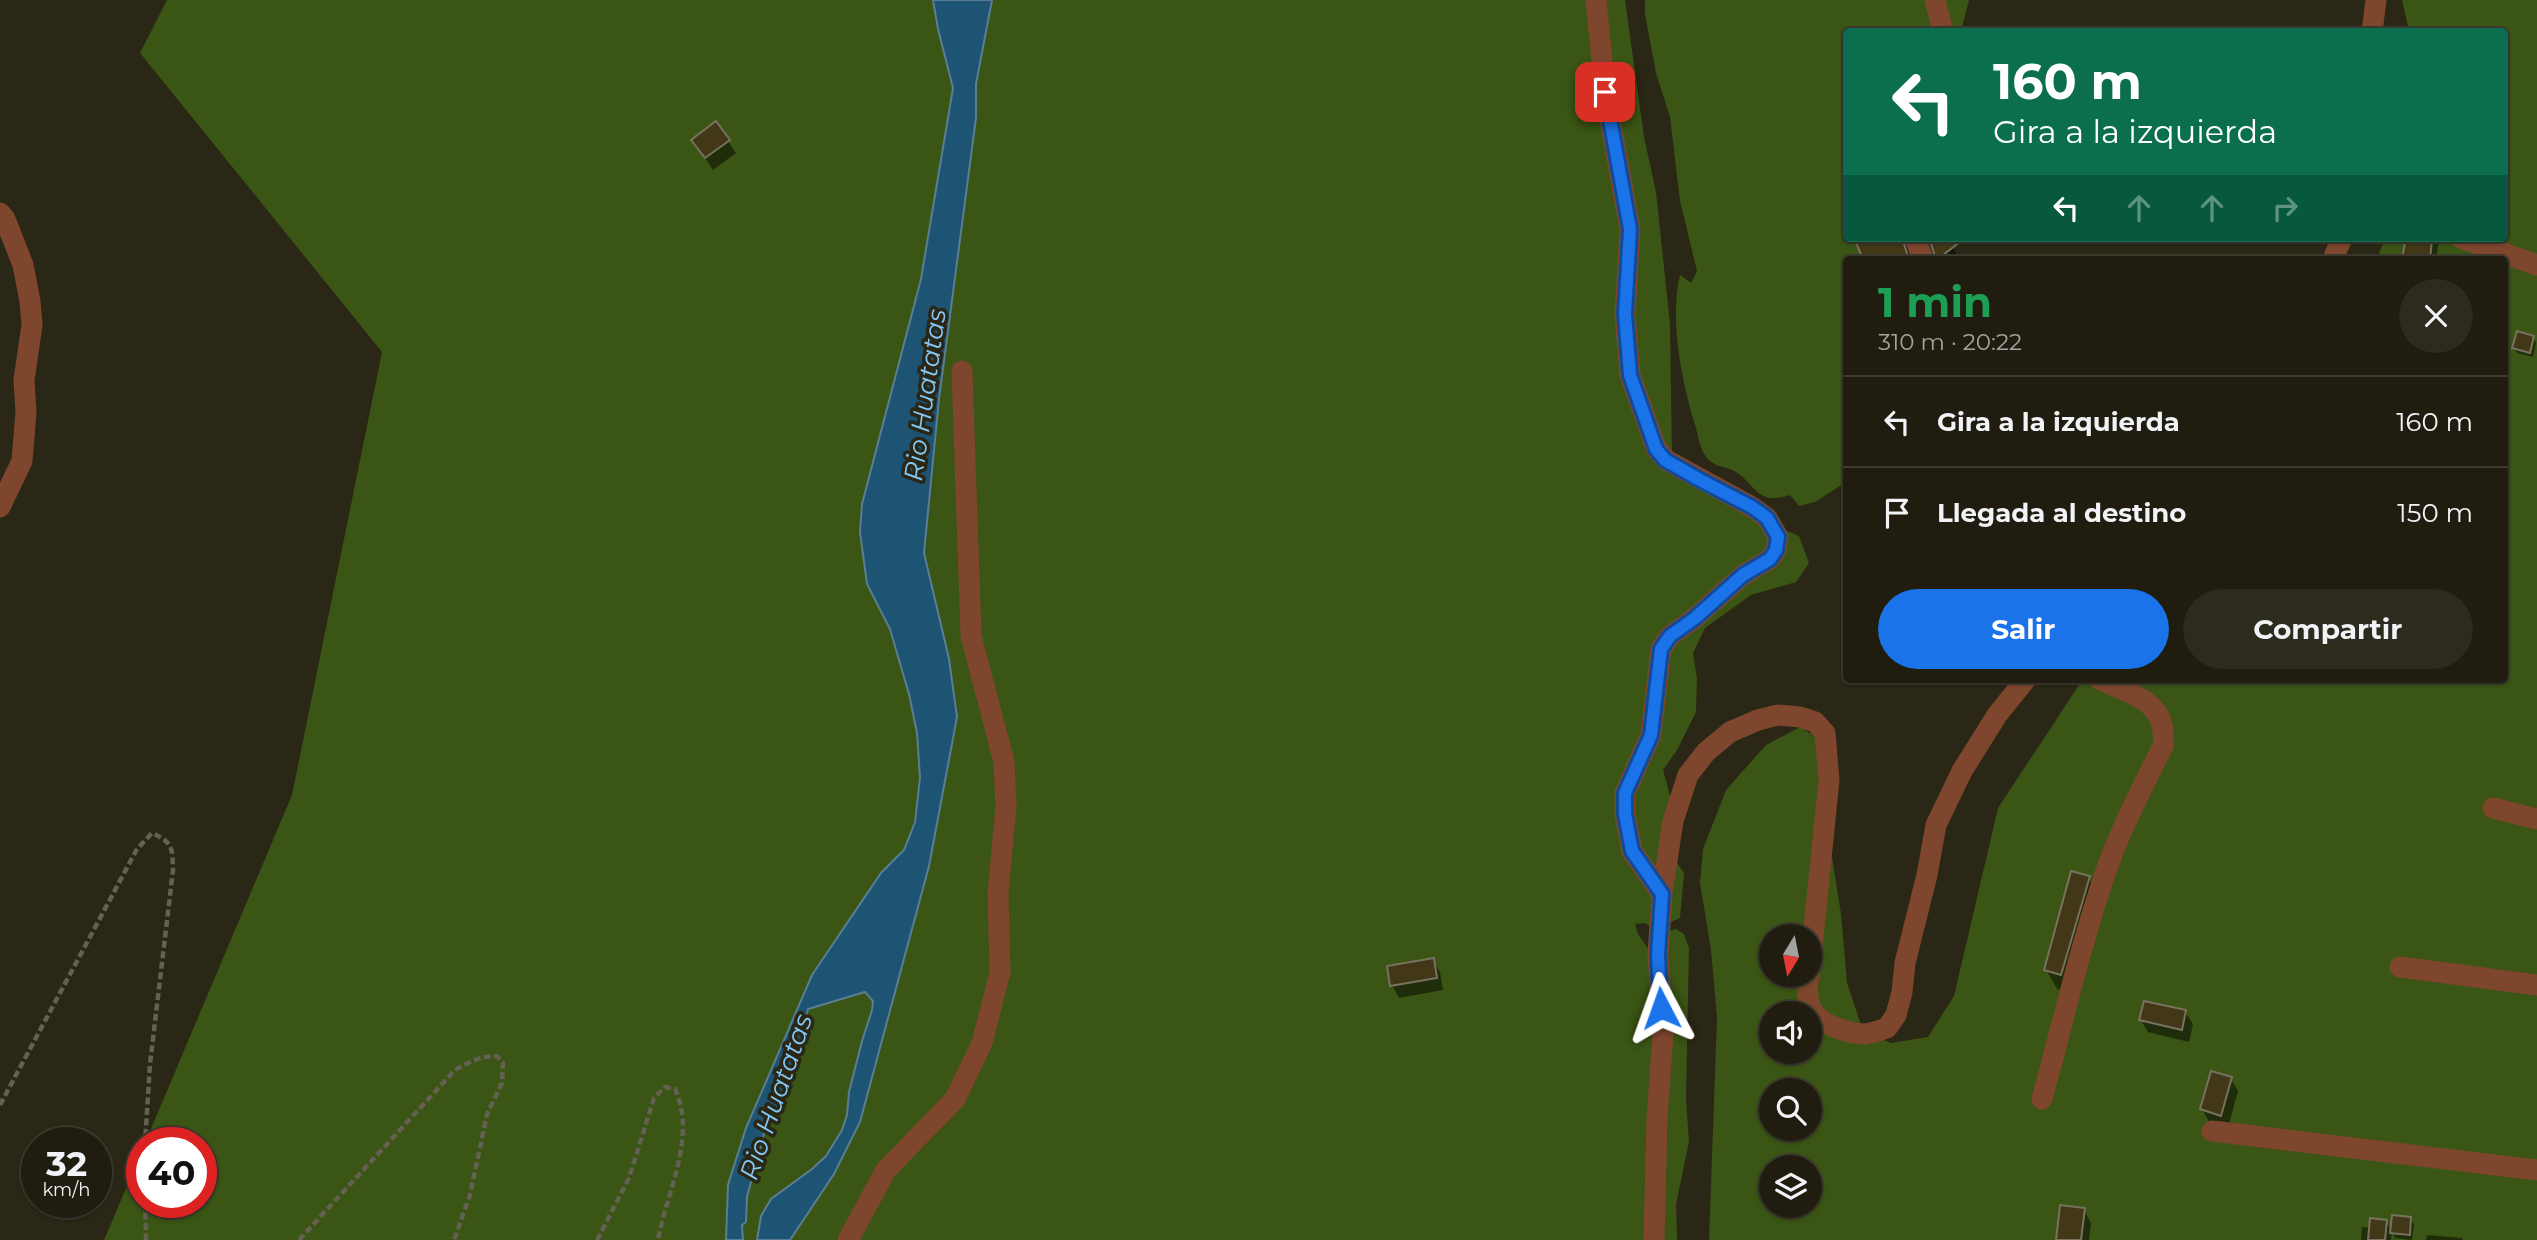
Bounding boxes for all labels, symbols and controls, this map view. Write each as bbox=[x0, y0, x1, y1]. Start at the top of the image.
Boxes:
text: 160 m bbox=[1993, 52, 2142, 111]
icon: left bbox=[1878, 56, 1969, 147]
pin bbox=[1575, 62, 1635, 122]
icon: arrive bbox=[1586, 73, 1624, 111]
text: Gira a la izquierda bbox=[1993, 112, 2277, 151]
icon: left bbox=[2047, 189, 2085, 227]
icon: ahead bbox=[2120, 189, 2158, 227]
icon: ahead bbox=[2193, 189, 2231, 227]
icon: right bbox=[2266, 189, 2304, 227]
text: 1 min bbox=[1878, 276, 1992, 328]
button: close bbox=[2399, 279, 2473, 353]
water label: Rio Huatatas bbox=[897, 307, 953, 483]
text: 310 m · 20:22 bbox=[1878, 328, 2022, 356]
icon: left bbox=[1878, 403, 1916, 441]
text: Gira a la izquierda bbox=[1937, 406, 2180, 438]
text: 160 m bbox=[2396, 406, 2473, 438]
icon: arrive bbox=[1878, 494, 1916, 532]
text: Llegada al destino bbox=[1937, 497, 2186, 529]
text: 150 m bbox=[2397, 497, 2473, 529]
button: Salir bbox=[1878, 589, 2169, 669]
button: Compartir bbox=[2183, 589, 2473, 669]
north arrow bbox=[1759, 924, 1822, 987]
map controls bbox=[1759, 924, 1822, 1218]
position arrow bbox=[1624, 971, 1698, 1045]
button: sound bbox=[1759, 1001, 1822, 1064]
water label: Rio Huatatas bbox=[733, 1010, 819, 1184]
button: search bbox=[1759, 1078, 1822, 1141]
speed limit sign: 40 bbox=[126, 1127, 217, 1218]
text: 32 bbox=[46, 1142, 87, 1185]
button: layers bbox=[1759, 1155, 1822, 1218]
text: km/h bbox=[42, 1179, 91, 1201]

